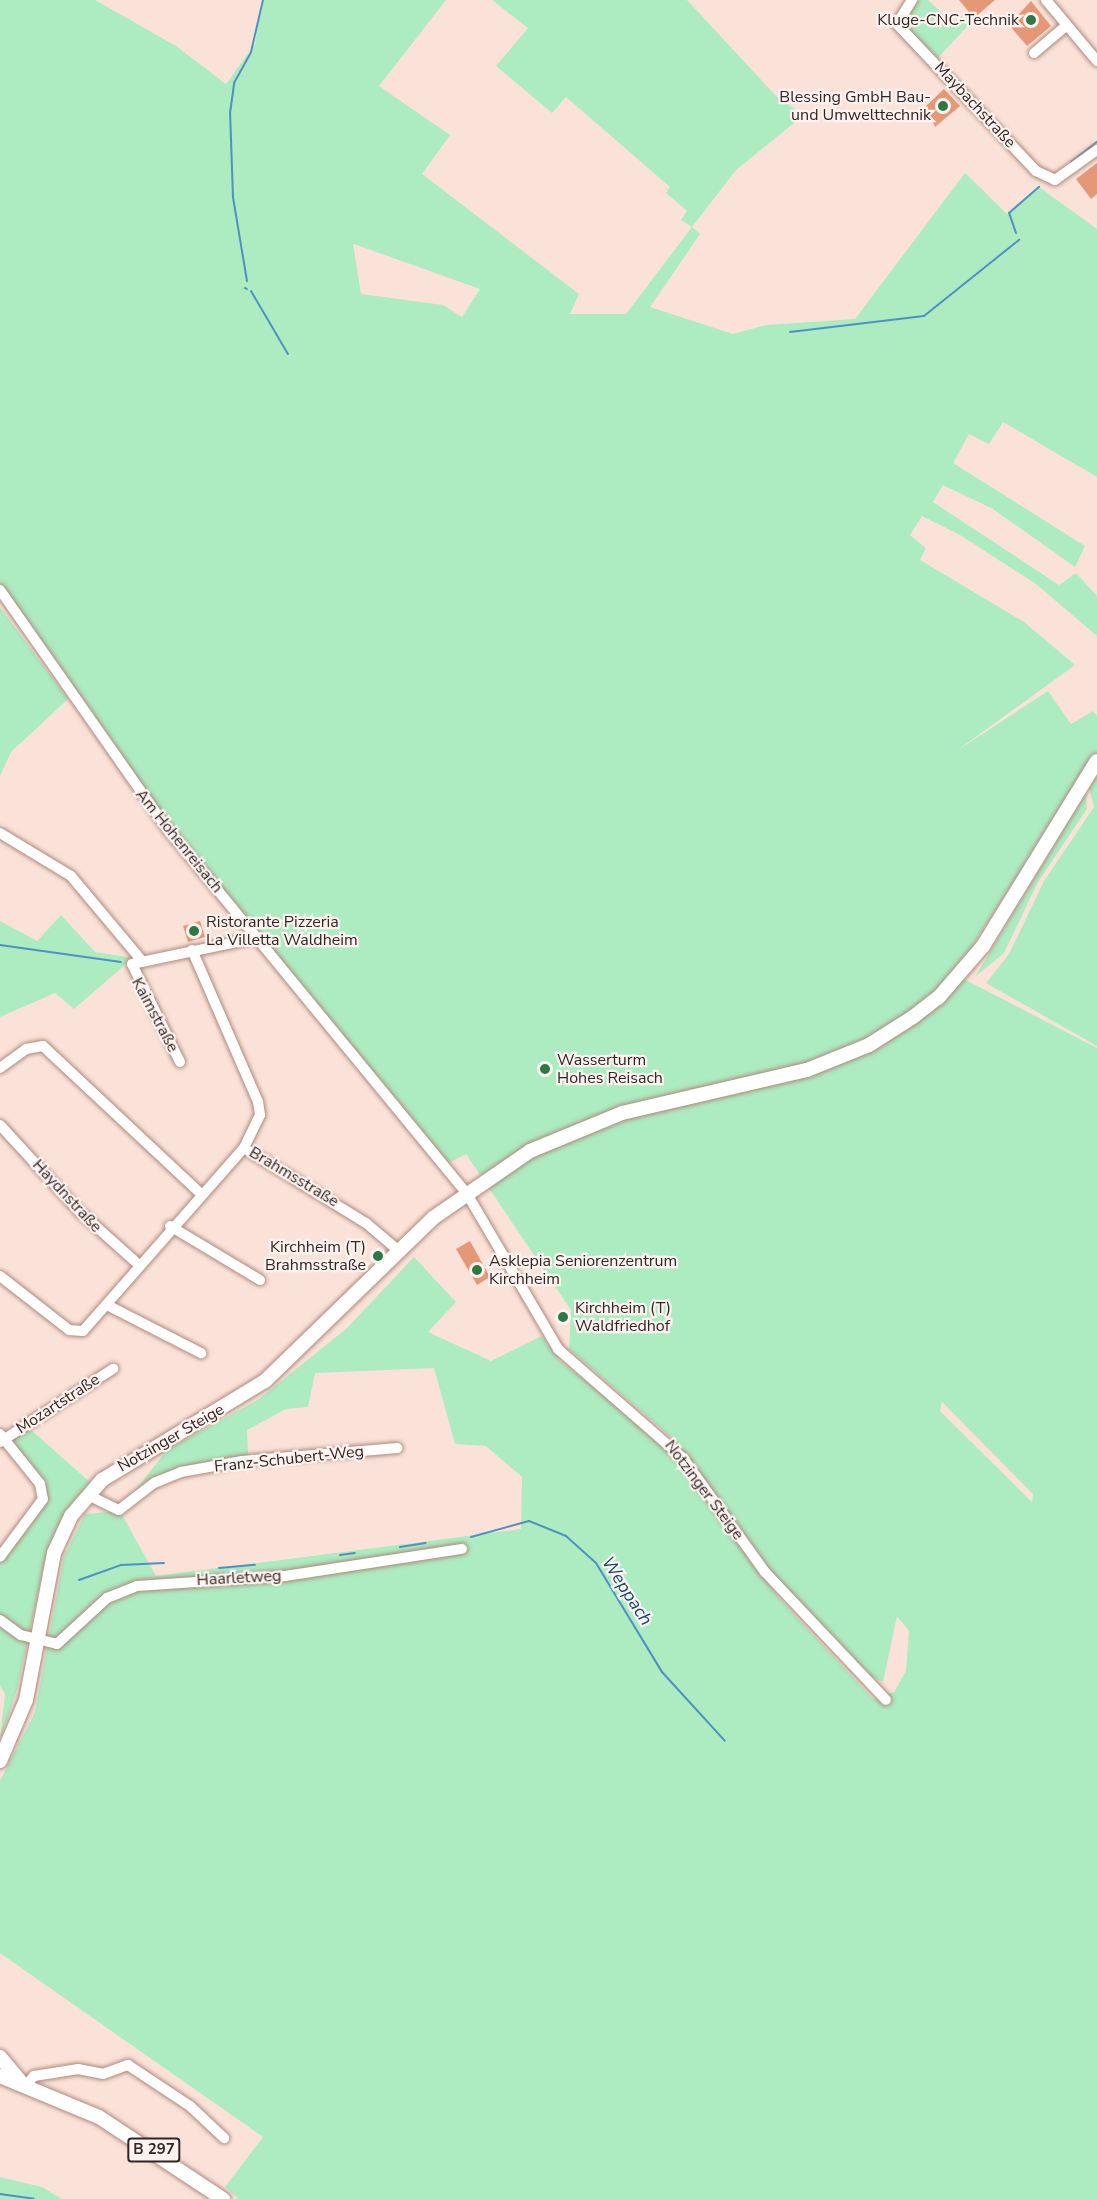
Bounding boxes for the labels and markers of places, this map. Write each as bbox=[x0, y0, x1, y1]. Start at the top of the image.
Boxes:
place label: Kluge-CNC-Technik bbox=[877, 10, 1019, 30]
marker: Kluge-CNC-Technik bbox=[1024, 13, 1038, 27]
place label: Blessing GmbH Bau- und Umwelttechnik bbox=[779, 87, 931, 125]
marker: Blessing GmbH Bau- und Umwelttechnik bbox=[936, 99, 950, 113]
place label: Ristorante Pizzeria La Villetta Waldheim bbox=[206, 912, 358, 950]
marker: Ristorante Pizzeria La Villetta Waldheim bbox=[187, 924, 201, 938]
place label: Wasserturm Hohes Reisach bbox=[557, 1050, 663, 1088]
marker: Wasserturm Hohes Reisach bbox=[538, 1062, 552, 1076]
place label: Kirchheim (T) Brahmsstraße bbox=[265, 1237, 366, 1275]
marker: Kirchheim (T) Brahmsstraße bbox=[371, 1249, 385, 1263]
place label: Asklepia Seniorenzentrum Kirchheim bbox=[489, 1251, 677, 1289]
marker: Asklepia Seniorenzentrum Kirchheim bbox=[470, 1263, 484, 1277]
place label: Kirchheim (T) Waldfriedhof bbox=[575, 1298, 671, 1336]
marker: Kirchheim (T) Waldfriedhof bbox=[556, 1310, 570, 1324]

